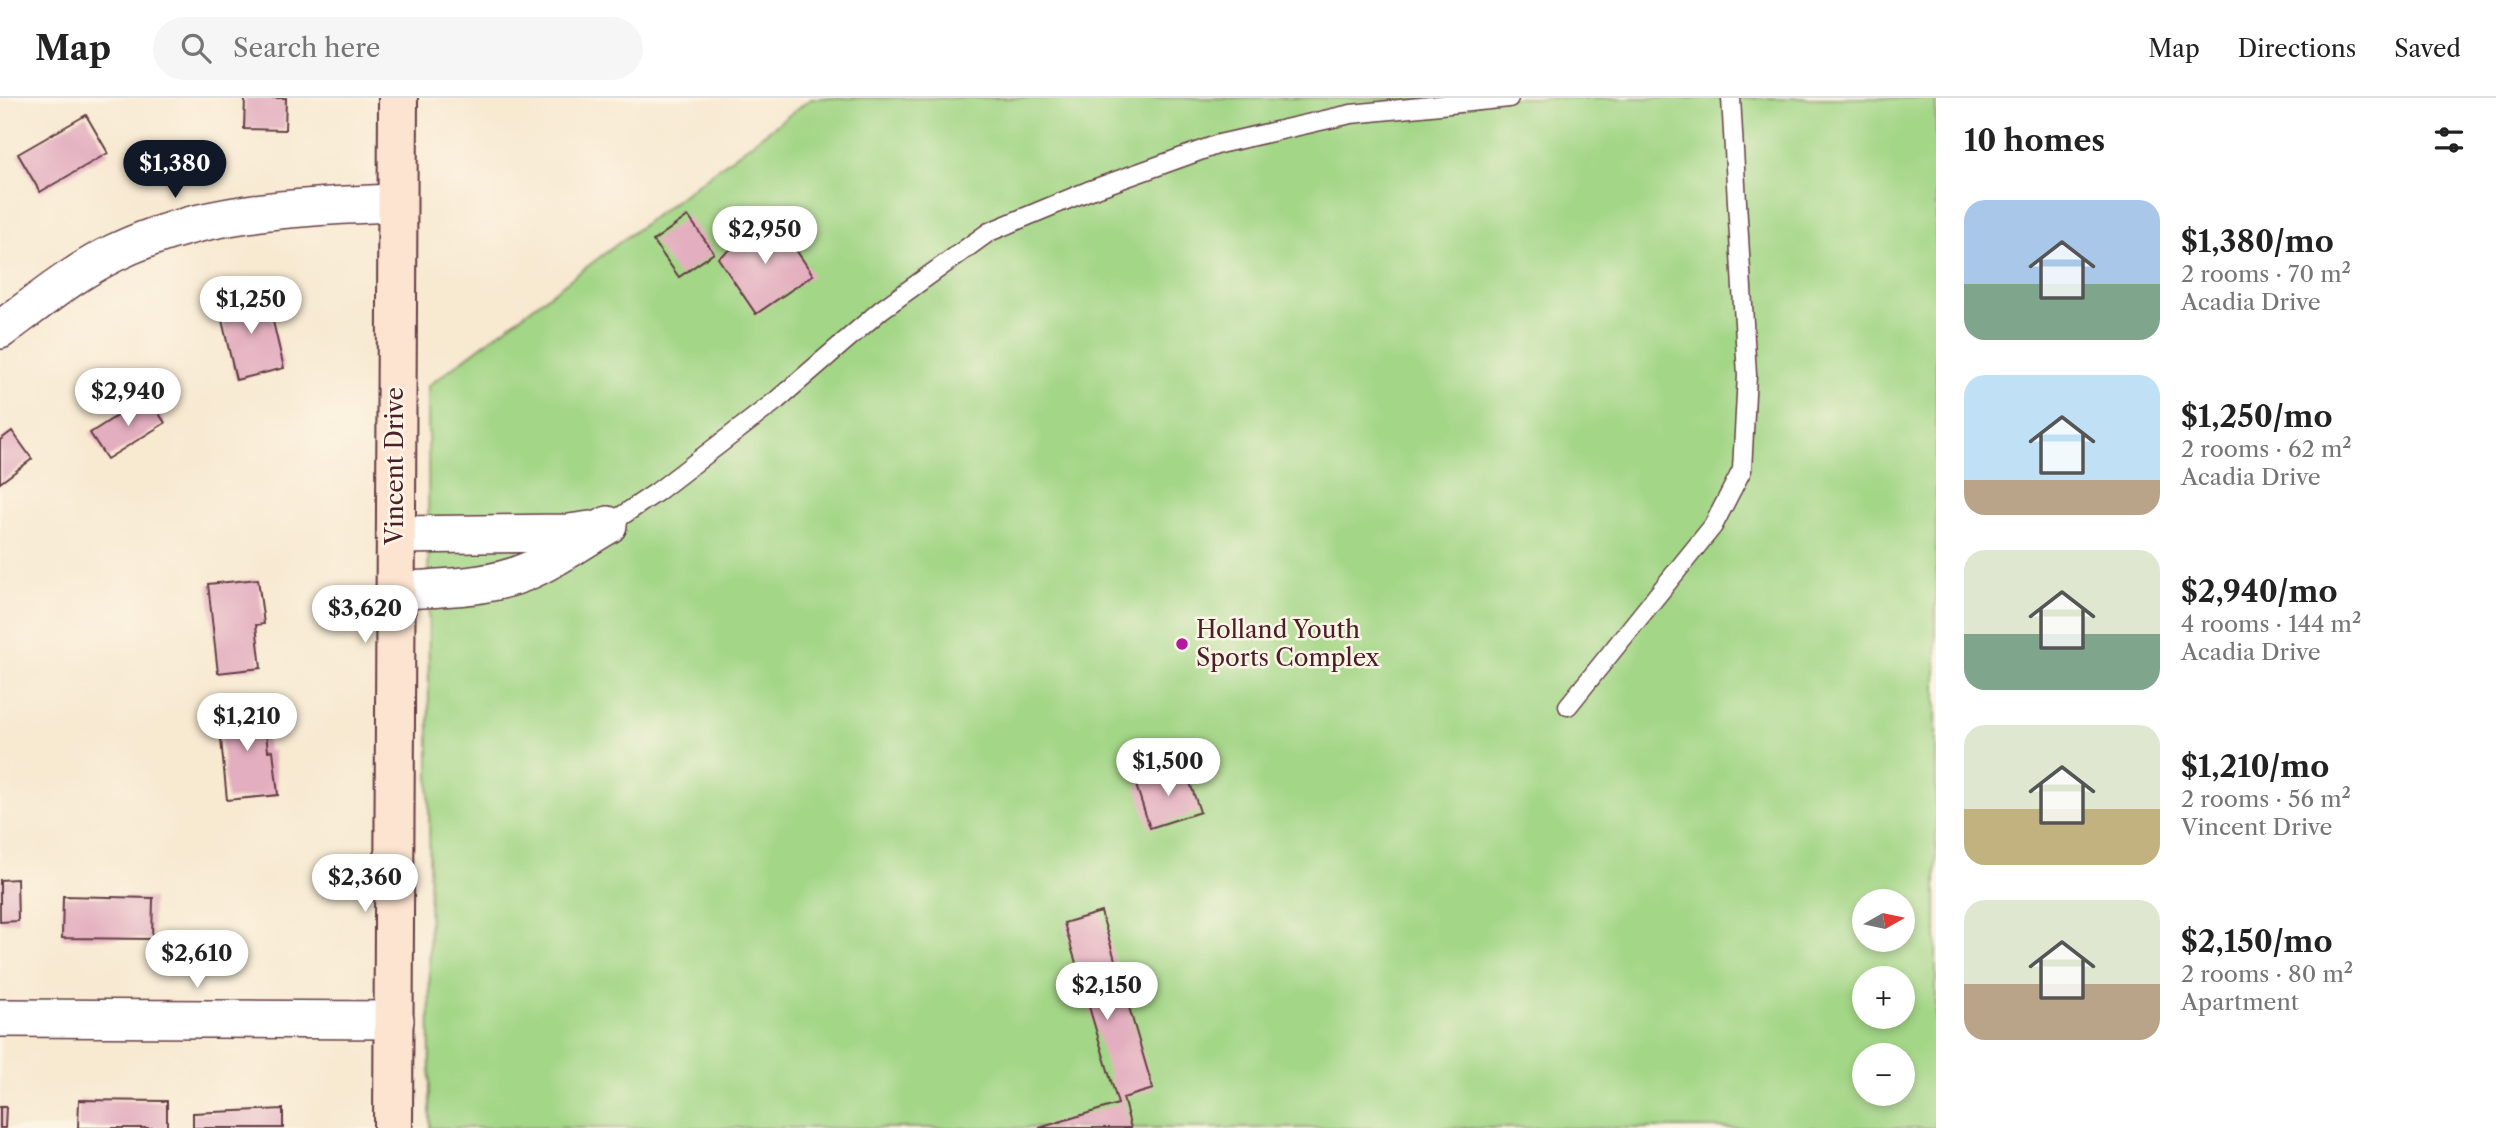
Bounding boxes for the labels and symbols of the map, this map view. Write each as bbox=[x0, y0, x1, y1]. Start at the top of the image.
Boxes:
pin: $1,380 bbox=[118, 140, 232, 200]
pin: $2,950 bbox=[708, 206, 822, 266]
pin: $1,250 bbox=[194, 276, 308, 336]
pin: $2,940 bbox=[71, 368, 185, 428]
street label: Vincent Drive bbox=[380, 387, 409, 546]
pin: $3,620 bbox=[308, 586, 422, 645]
place label: Holland Youth Sports Complex bbox=[1196, 615, 1379, 672]
marker: Holland Youth Sports Complex bbox=[1174, 636, 1190, 652]
pin: $1,210 bbox=[190, 694, 304, 753]
pin: $1,500 bbox=[1111, 738, 1225, 798]
pin: $2,360 bbox=[308, 854, 422, 914]
north arrow bbox=[1852, 889, 1914, 952]
pin: $2,610 bbox=[140, 930, 254, 990]
pin: $2,150 bbox=[1050, 962, 1164, 1022]

